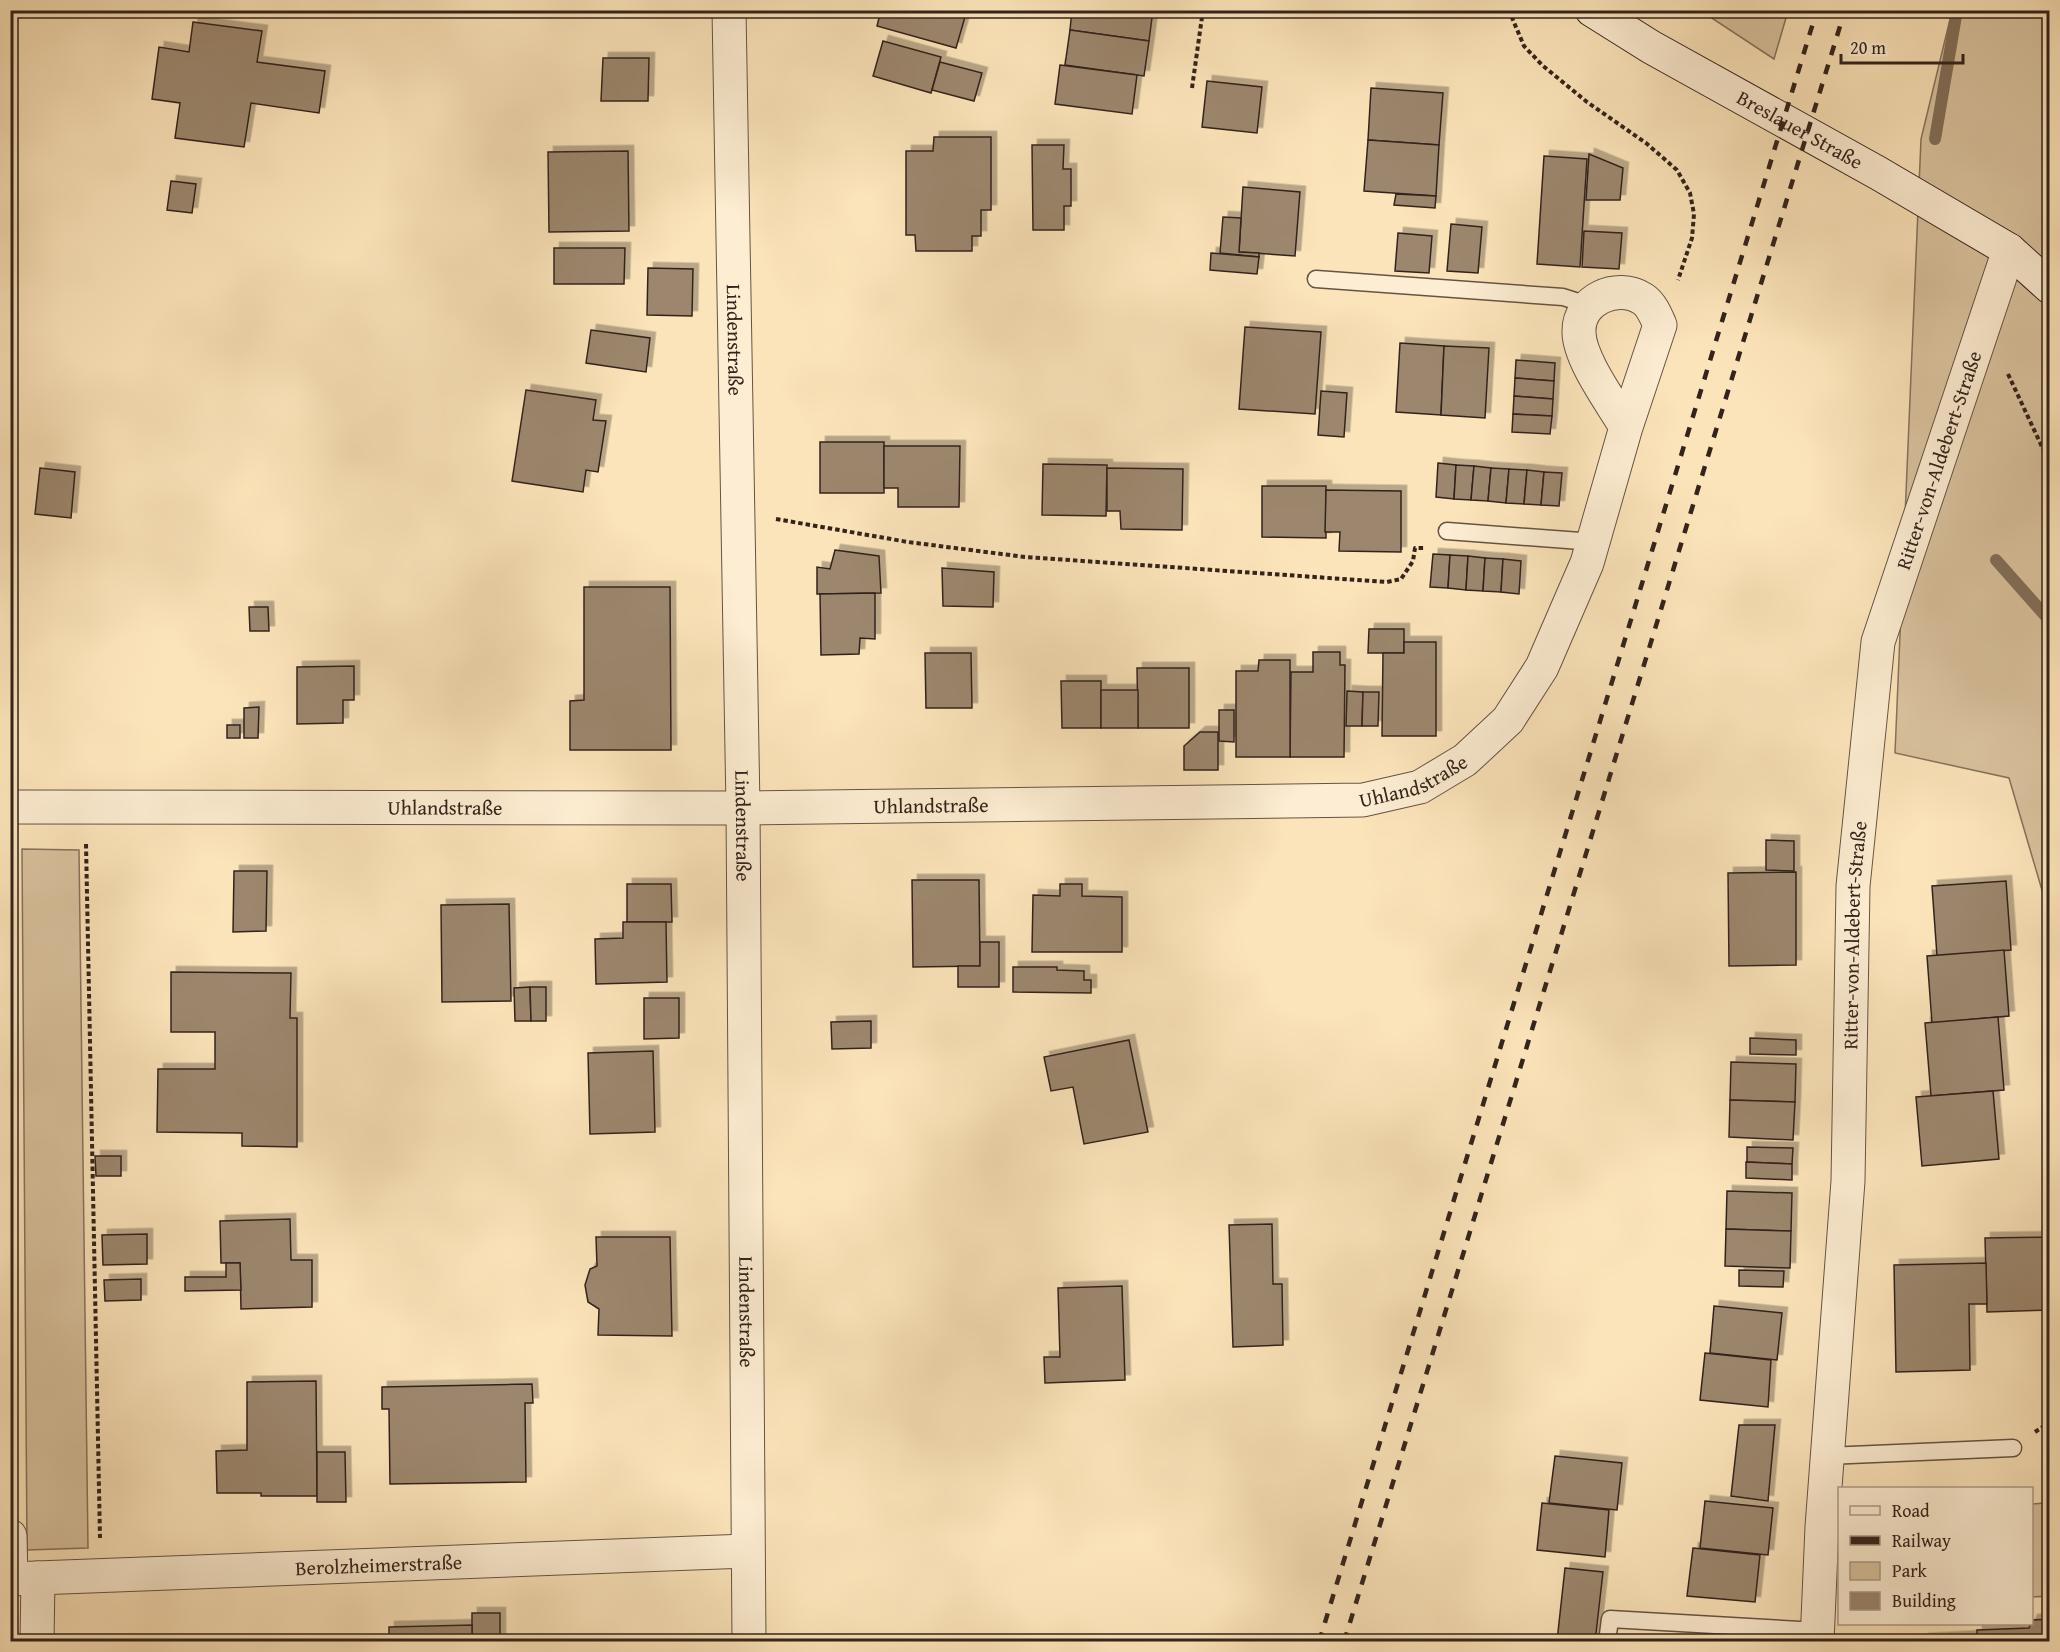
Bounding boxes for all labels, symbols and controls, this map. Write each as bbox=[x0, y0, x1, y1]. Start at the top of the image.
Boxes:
scale bar bbox=[1841, 27, 1962, 65]
text: 20 m bbox=[1850, 34, 1886, 61]
street label: Breslauer Straße bbox=[1732, 83, 1868, 176]
street label: Lindenstraße bbox=[720, 284, 751, 396]
street label: Ritter-von-Aldebert-Straße bbox=[1888, 347, 1988, 573]
street label: Uhlandstraße bbox=[1356, 747, 1473, 814]
street label: Lindenstraße bbox=[728, 770, 759, 882]
street label: Uhlandstraße bbox=[873, 790, 989, 820]
street label: Uhlandstraße bbox=[387, 793, 503, 822]
street label: Ritter-von-Aldebert-Straße bbox=[1835, 819, 1874, 1050]
street label: Lindenstraße bbox=[732, 1256, 762, 1368]
legend bbox=[1838, 1487, 2033, 1625]
text: Road bbox=[1892, 1497, 1930, 1524]
text: Railway bbox=[1892, 1527, 1951, 1554]
street label: Berolzheimerstraße bbox=[295, 1547, 463, 1582]
text: Park bbox=[1892, 1557, 1928, 1584]
text: Building bbox=[1892, 1587, 1956, 1614]

